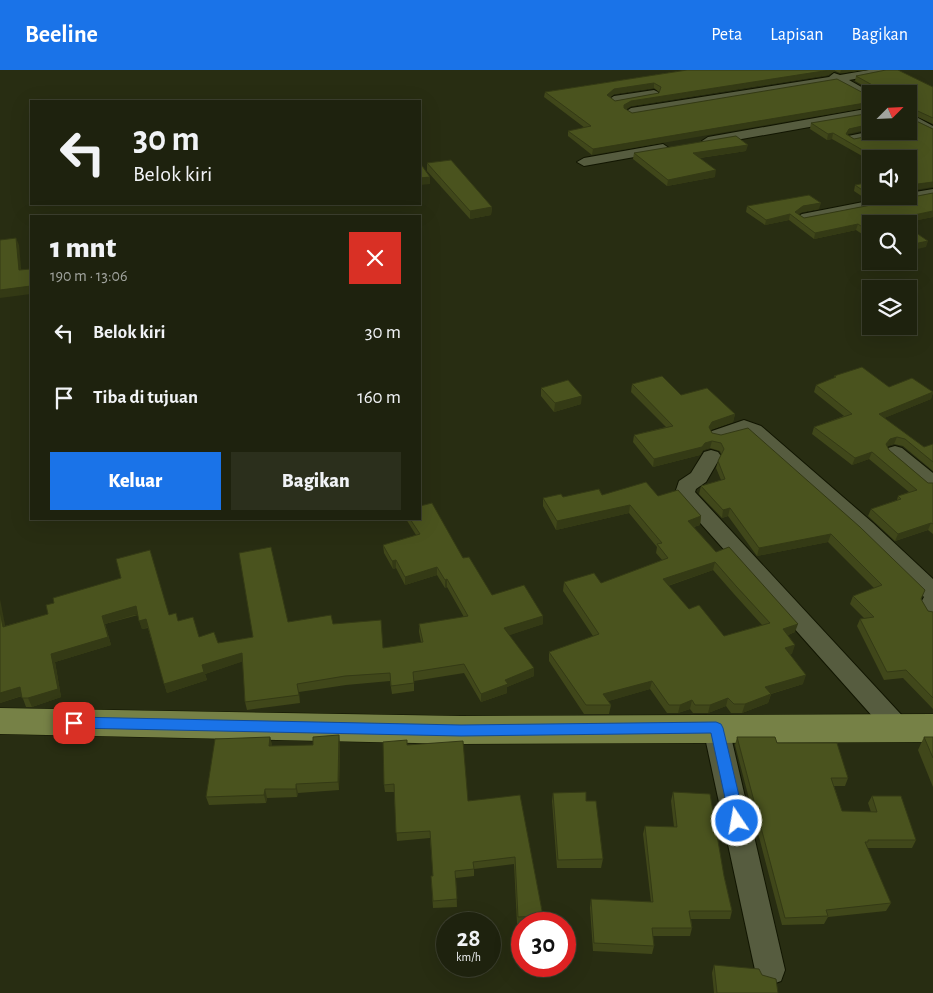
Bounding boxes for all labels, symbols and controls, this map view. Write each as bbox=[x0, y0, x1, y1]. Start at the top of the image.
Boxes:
text: Beeline bbox=[25, 23, 98, 47]
text: Peta bbox=[711, 26, 742, 44]
text: Lapisan bbox=[770, 26, 824, 44]
text: Bagikan bbox=[852, 26, 908, 44]
north arrow bbox=[862, 85, 918, 140]
map controls bbox=[862, 85, 917, 335]
icon: left bbox=[50, 120, 115, 185]
text: 30 m bbox=[133, 122, 200, 157]
button: sound bbox=[862, 150, 917, 205]
text: Belok kiri bbox=[133, 163, 212, 185]
button: search bbox=[862, 215, 917, 270]
button: close bbox=[349, 232, 401, 284]
text: 1 mnt bbox=[50, 233, 116, 263]
text: 190 m · 13:06 bbox=[50, 268, 128, 284]
button: layers bbox=[862, 280, 917, 335]
icon: left bbox=[50, 319, 78, 347]
text: Belok kiri bbox=[93, 323, 165, 342]
text: 30 m bbox=[365, 323, 401, 342]
icon: arrive bbox=[50, 384, 78, 412]
text: Tiba di tujuan bbox=[93, 388, 198, 407]
text: 160 m bbox=[357, 388, 401, 407]
button: Keluar bbox=[50, 452, 221, 510]
button: Bagikan bbox=[231, 452, 401, 510]
pin bbox=[53, 702, 95, 744]
icon: arrive bbox=[60, 709, 88, 737]
position arrow bbox=[710, 794, 762, 846]
speed limit sign: 30 bbox=[511, 912, 576, 977]
text: 28 bbox=[456, 926, 481, 951]
text: km/h bbox=[456, 951, 481, 963]

